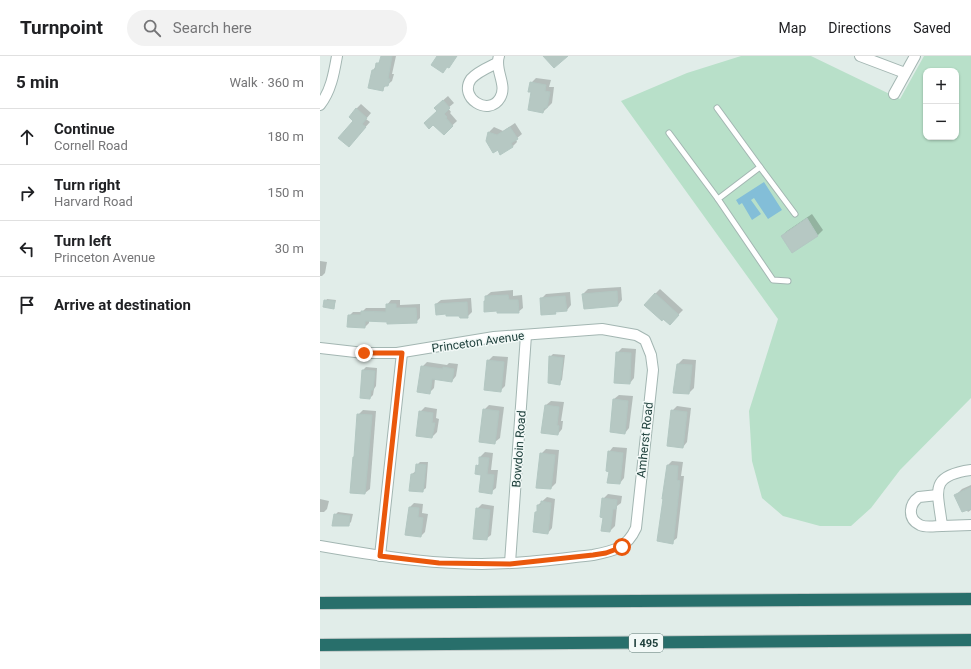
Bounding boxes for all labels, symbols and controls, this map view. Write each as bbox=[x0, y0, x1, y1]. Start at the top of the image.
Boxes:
search box bbox=[127, 10, 407, 46]
text: Turnpoint bbox=[20, 16, 103, 39]
icon: search bbox=[141, 17, 163, 39]
text: Search here bbox=[173, 19, 252, 37]
text: Map bbox=[779, 20, 806, 36]
text: Directions bbox=[828, 20, 891, 36]
text: Saved bbox=[913, 20, 951, 36]
map controls bbox=[923, 68, 959, 140]
button: + bbox=[923, 68, 959, 104]
text: 5 min bbox=[16, 72, 59, 92]
text: Walk · 360 m bbox=[229, 75, 304, 90]
button: − bbox=[923, 104, 959, 140]
text: Continue bbox=[54, 120, 115, 138]
icon: ahead bbox=[16, 126, 38, 148]
text: 180 m bbox=[267, 129, 304, 144]
text: Cornell Road bbox=[54, 138, 128, 153]
text: Turn right bbox=[54, 176, 120, 194]
icon: right bbox=[16, 182, 38, 204]
text: 150 m bbox=[267, 185, 304, 200]
text: Harvard Road bbox=[54, 194, 133, 209]
text: Turn left bbox=[54, 232, 111, 250]
icon: left bbox=[16, 238, 38, 260]
text: 30 m bbox=[275, 241, 304, 256]
text: Princeton Avenue bbox=[54, 250, 155, 265]
icon: arrive bbox=[16, 294, 38, 316]
text: Arrive at destination bbox=[54, 296, 191, 314]
street label: Princeton Avenue bbox=[431, 329, 525, 355]
route end bbox=[355, 344, 373, 362]
street label: Amherst Road bbox=[634, 401, 656, 479]
street label: Bowdoin Road bbox=[509, 410, 529, 488]
route start bbox=[613, 538, 631, 556]
road number: I 495 bbox=[629, 634, 663, 652]

